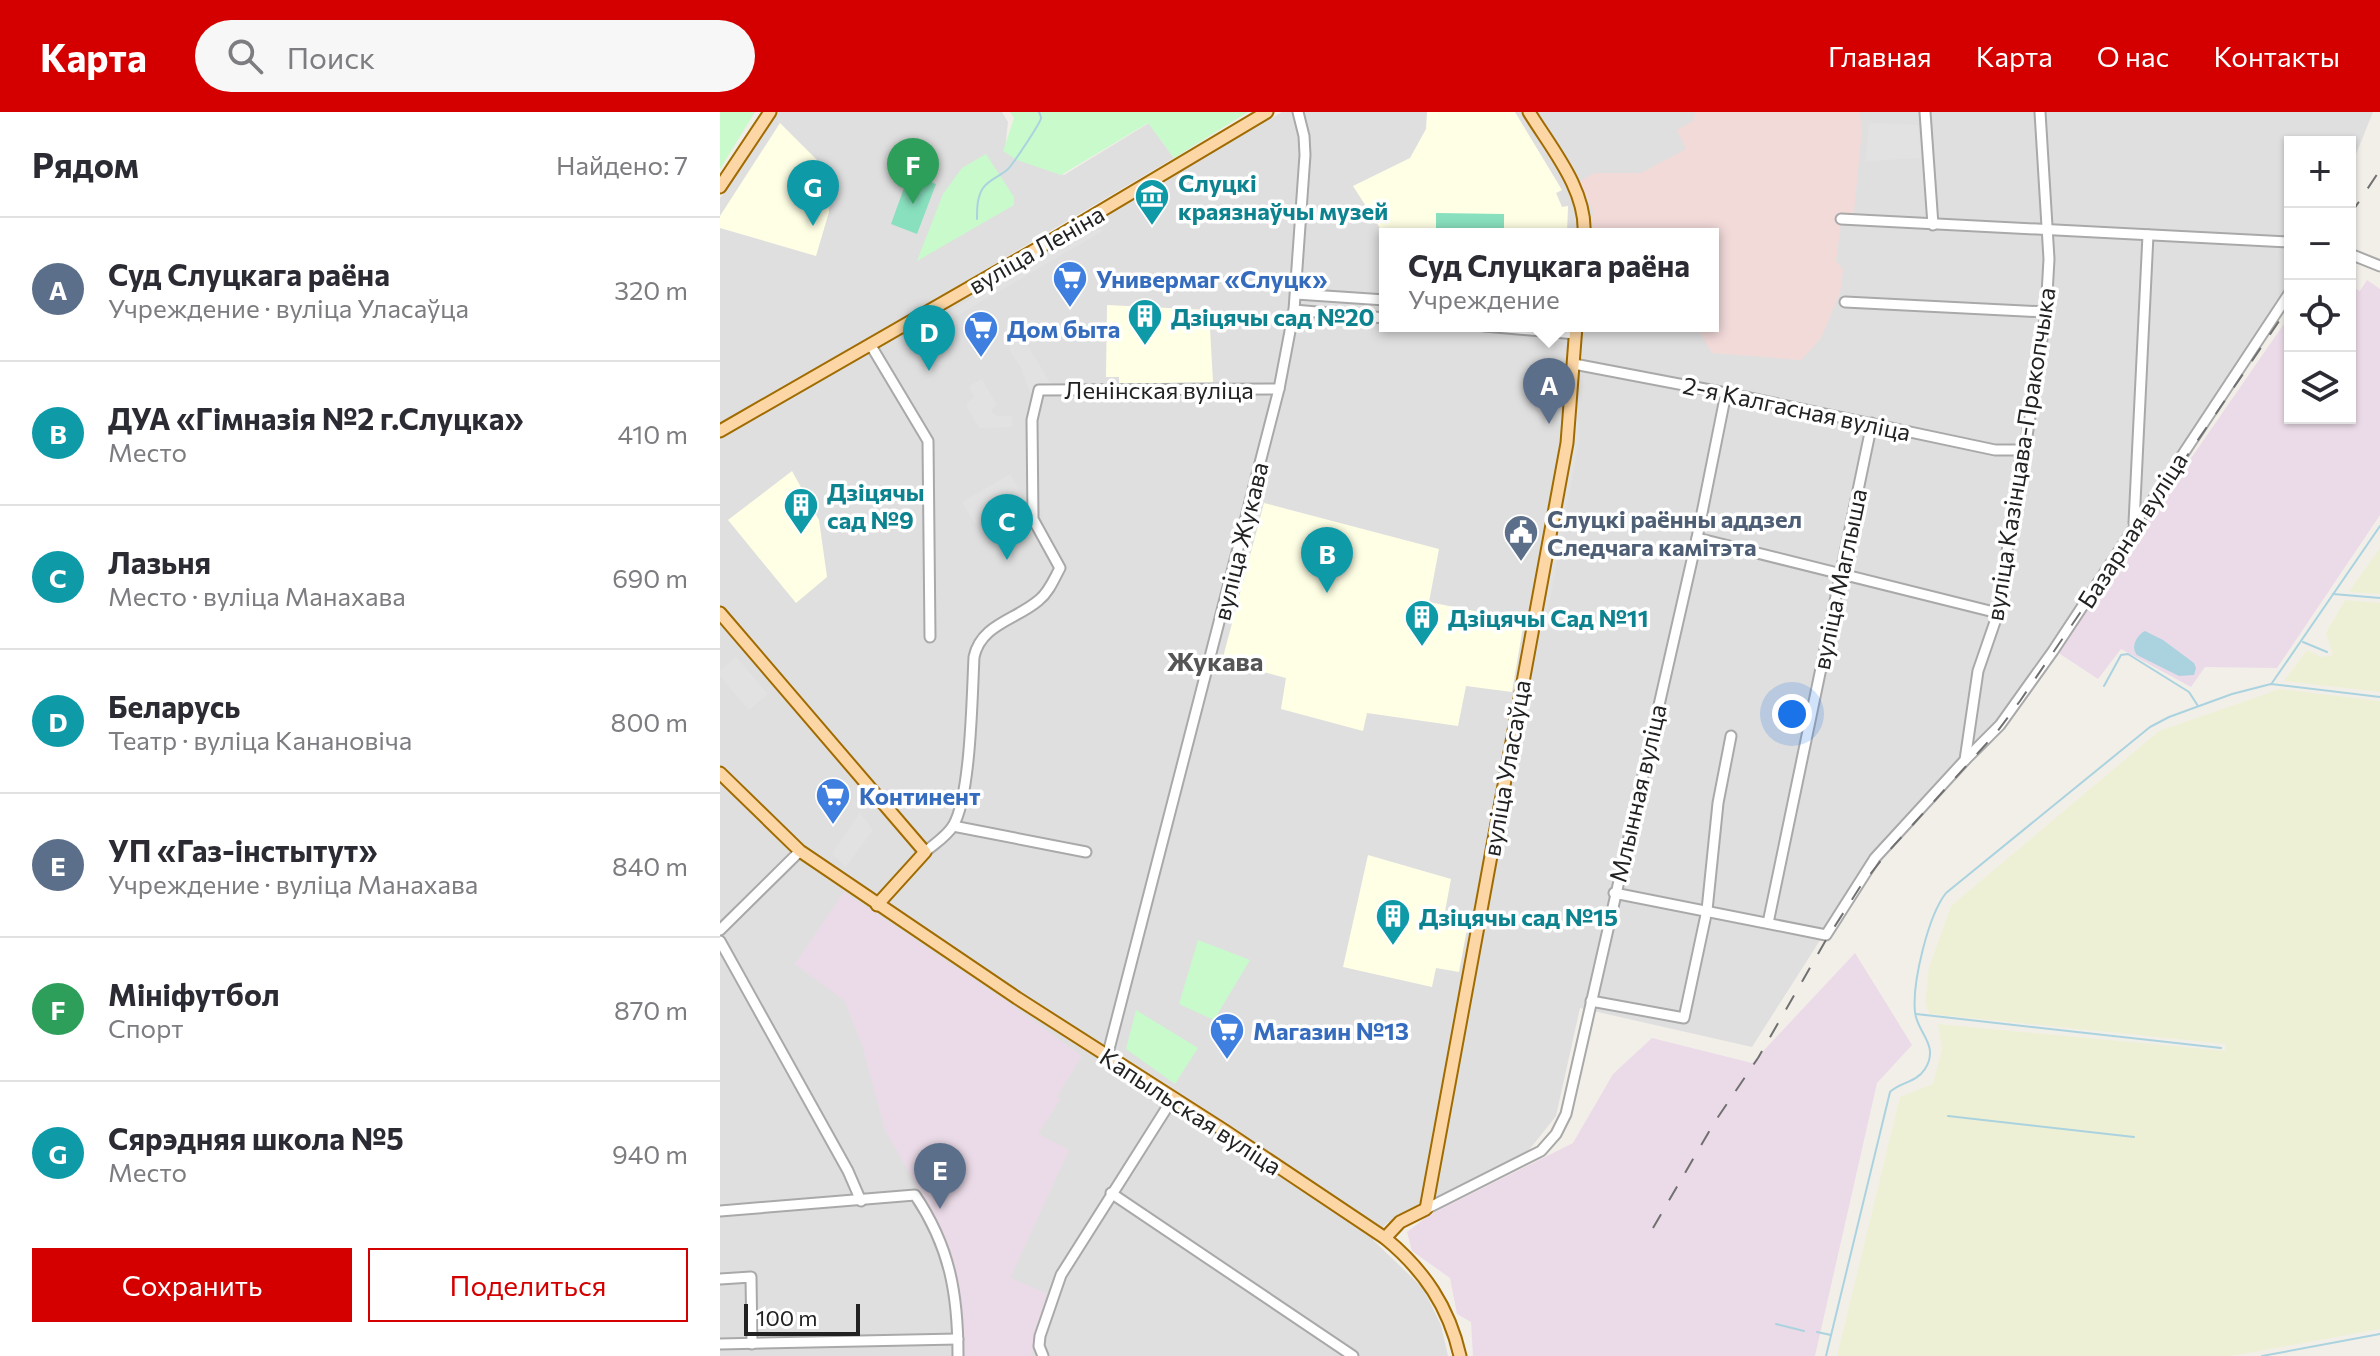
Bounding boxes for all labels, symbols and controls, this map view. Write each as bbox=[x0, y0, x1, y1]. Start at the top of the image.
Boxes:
search box bbox=[195, 20, 755, 92]
text: Карта bbox=[40, 33, 147, 80]
icon: search bbox=[223, 34, 267, 78]
text: Поиск bbox=[287, 38, 375, 75]
text: Главная bbox=[1828, 39, 1932, 73]
text: Карта bbox=[1976, 39, 2053, 73]
text: О нас bbox=[2097, 39, 2169, 73]
text: Контакты bbox=[2213, 39, 2340, 73]
map controls bbox=[2284, 136, 2356, 424]
button: + bbox=[2284, 136, 2356, 208]
pin: F bbox=[887, 138, 939, 204]
text: Рядом bbox=[32, 143, 139, 185]
text: Найдено: 7 bbox=[556, 149, 688, 180]
pin: G bbox=[787, 160, 839, 226]
place label: Слуцкі краязнаўчы музей bbox=[1178, 168, 1388, 225]
museum icon: Слуцкі краязнаўчы музей bbox=[1133, 177, 1171, 227]
street label: вуліца Леніна bbox=[963, 198, 1109, 300]
button: − bbox=[2284, 208, 2356, 280]
popup bbox=[1379, 228, 1719, 332]
text: Суд Слуцкага раёна bbox=[1408, 246, 1690, 283]
text: Суд Слуцкага раёна bbox=[108, 255, 390, 292]
supermarket icon: Универмаг «Слуцк» bbox=[1051, 259, 1089, 309]
place label: Универмаг «Слуцк» bbox=[1096, 264, 1328, 293]
text: A bbox=[49, 274, 67, 305]
text: 320 m bbox=[614, 274, 688, 305]
button: locate bbox=[2284, 280, 2356, 352]
text: Учреждение bbox=[1408, 283, 1560, 314]
street label: вуліца Казінцава-Пракопчыка bbox=[1979, 285, 2061, 623]
text: Учреждение · вуліца Уласаўца bbox=[108, 292, 469, 323]
building icon: Дзіцячы сад №20 bbox=[1126, 297, 1164, 347]
place label: Дзіцячы сад №20 bbox=[1171, 302, 1375, 331]
pin: D bbox=[903, 305, 955, 371]
supermarket icon: Дом быта bbox=[962, 309, 1000, 359]
place label: Дом быта bbox=[1007, 314, 1120, 343]
button: layers bbox=[2284, 352, 2356, 424]
pin: A bbox=[1523, 358, 1575, 424]
street label: 2-я Калгасная вуліца bbox=[1681, 370, 1913, 446]
street label: Ленінская вуліца bbox=[1064, 375, 1254, 404]
text: ДУА «Гімназія №2 г.Слуцка» bbox=[108, 399, 524, 436]
text: B bbox=[49, 418, 67, 449]
text: 410 m bbox=[617, 418, 688, 449]
text: Место bbox=[108, 436, 187, 467]
street label: Базарная вуліца bbox=[2071, 447, 2193, 613]
street label: вуліца Жукава bbox=[1206, 459, 1274, 623]
place label: Дзіцячы сад №9 bbox=[827, 477, 925, 534]
building icon: Дзіцячы сад №9 bbox=[782, 486, 820, 536]
street label: вуліца Маглыша bbox=[1806, 486, 1872, 672]
pin: C bbox=[981, 494, 1033, 560]
place label: Слуцкі раённы аддзел Следчага камітэта bbox=[1547, 504, 1802, 561]
public building icon: Слуцкі раённы аддзел Следчага камітэта bbox=[1502, 513, 1540, 563]
pin: B bbox=[1301, 527, 1353, 593]
text: Лазьня bbox=[108, 543, 211, 580]
text: C bbox=[49, 562, 67, 593]
text: 690 m bbox=[612, 562, 688, 593]
text: Место · вуліца Манахава bbox=[108, 580, 406, 611]
building icon: Дзіцячы Сад №11 bbox=[1403, 598, 1441, 648]
place label: Дзіцячы Сад №11 bbox=[1448, 603, 1649, 632]
district label: Жукава bbox=[1167, 645, 1263, 676]
street label: вуліца Уласаўца bbox=[1476, 678, 1536, 858]
text: Беларусь bbox=[108, 687, 240, 724]
your location bbox=[1772, 694, 1812, 734]
street label: Млынная вуліца bbox=[1602, 701, 1672, 885]
text: D bbox=[48, 706, 68, 737]
text: 800 m bbox=[611, 706, 688, 737]
text: Театр · вуліца Канановіча bbox=[108, 724, 412, 755]
supermarket icon: Континент bbox=[814, 776, 852, 826]
place label: Континент bbox=[859, 781, 981, 810]
text: УП «Газ-інстытут» bbox=[108, 831, 378, 868]
text: E bbox=[50, 850, 66, 881]
text: 840 m bbox=[612, 850, 688, 881]
text: Учреждение · вуліца Манахава bbox=[108, 868, 478, 899]
building icon: Дзіцячы сад №15 bbox=[1374, 897, 1412, 947]
place label: Дзіцячы сад №15 bbox=[1419, 902, 1618, 931]
text: Мініфутбол bbox=[108, 975, 280, 1012]
text: F bbox=[50, 994, 66, 1025]
text: 870 m bbox=[614, 994, 688, 1025]
supermarket icon: Магазин №13 bbox=[1208, 1011, 1246, 1061]
text: Спорт bbox=[108, 1012, 183, 1043]
place label: Магазин №13 bbox=[1253, 1016, 1409, 1045]
street label: Капыльская вуліца bbox=[1095, 1041, 1287, 1181]
text: Сярэдняя школа №5 bbox=[108, 1119, 404, 1156]
text: G bbox=[49, 1138, 67, 1169]
text: 940 m bbox=[612, 1138, 688, 1169]
pin: E bbox=[914, 1143, 966, 1209]
text: Место bbox=[108, 1156, 187, 1187]
button: Сохранить bbox=[32, 1248, 352, 1322]
button: Поделиться bbox=[368, 1248, 688, 1322]
scale bar bbox=[744, 1300, 860, 1336]
text: 100 m bbox=[756, 1304, 818, 1331]

